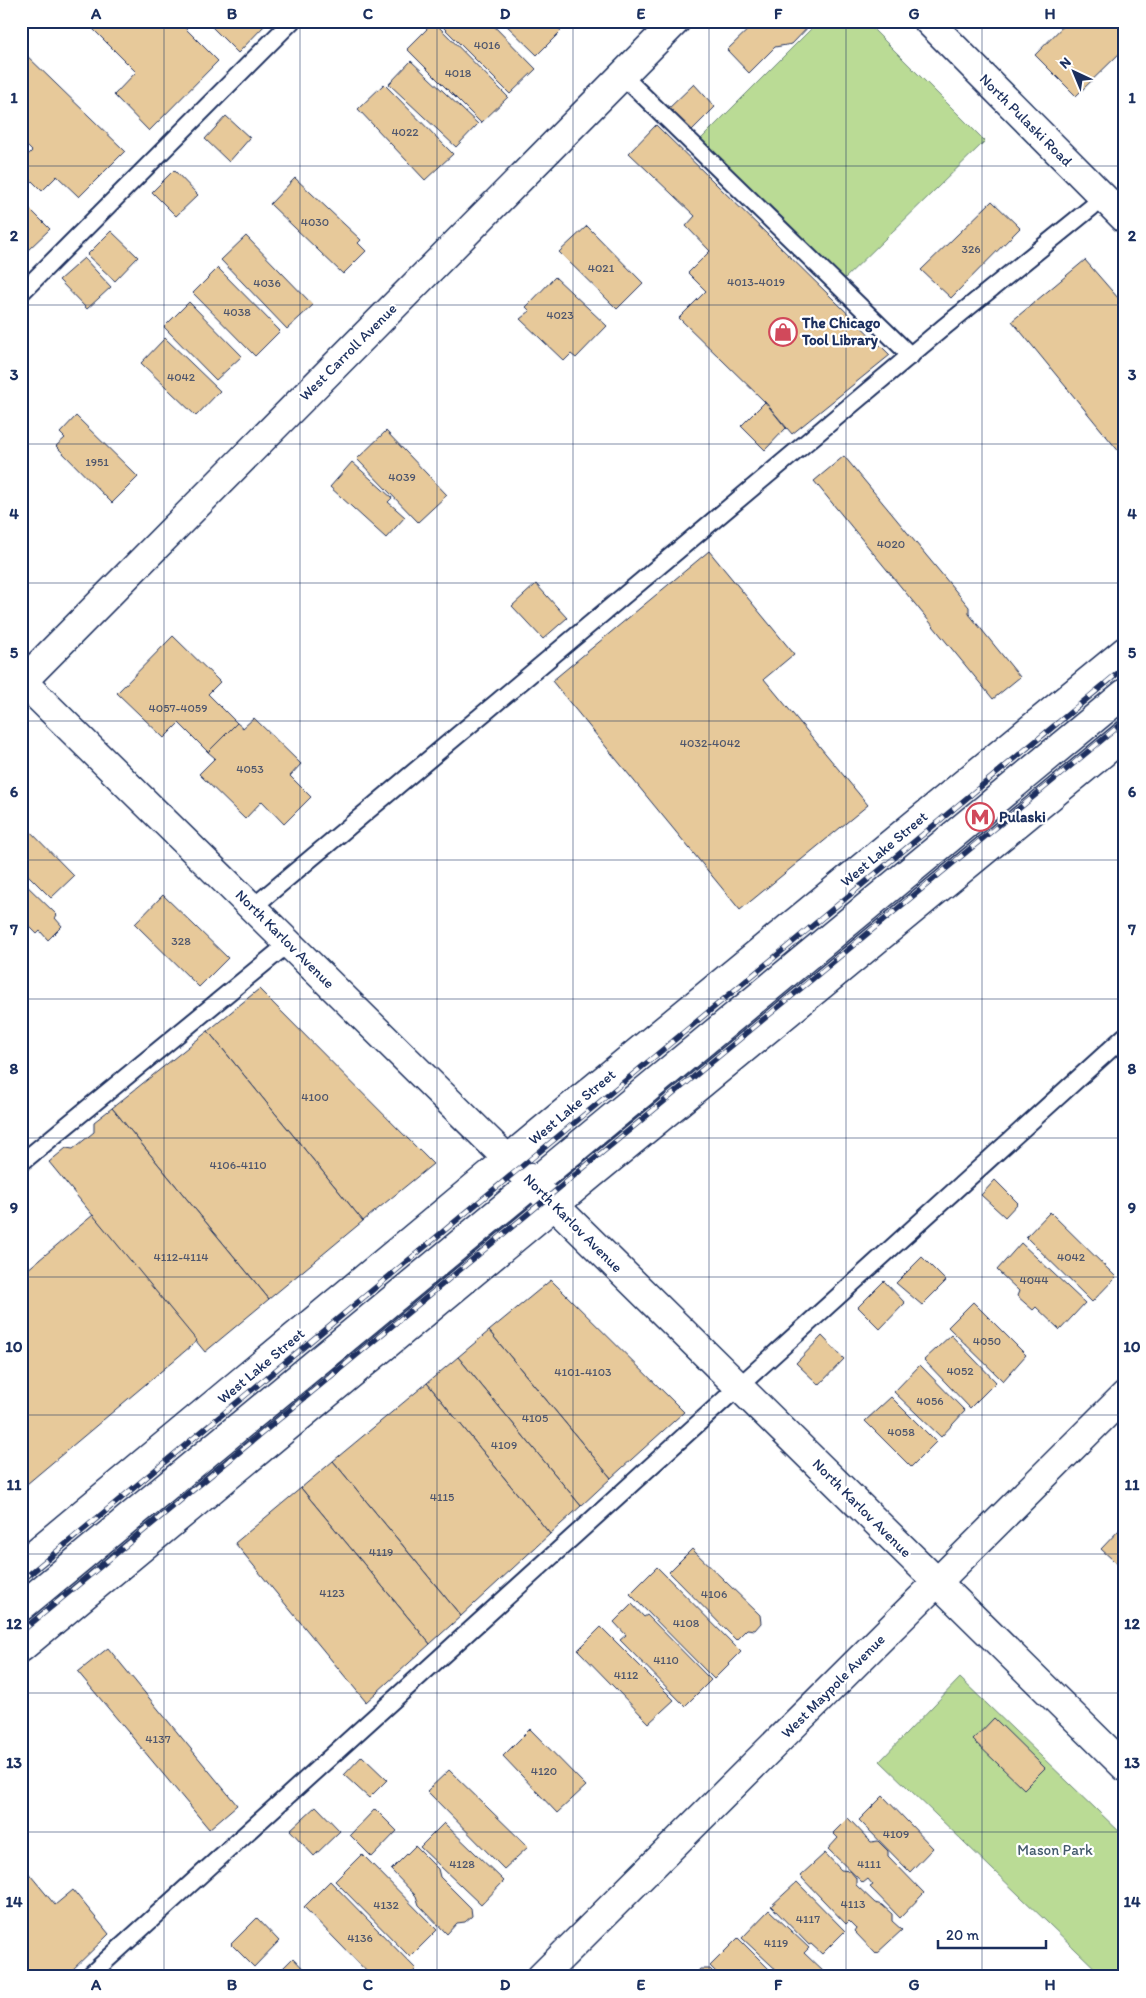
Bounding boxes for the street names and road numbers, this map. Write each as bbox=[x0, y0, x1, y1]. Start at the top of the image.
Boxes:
street label: North Pulaski Road bbox=[976, 70, 1077, 171]
street label: West Carroll Avenue bbox=[296, 300, 400, 404]
street label: West Lake Street bbox=[837, 807, 931, 891]
street label: North Karlov Avenue bbox=[232, 886, 338, 992]
street label: West Lake Street bbox=[525, 1065, 619, 1149]
street label: North Karlov Avenue bbox=[520, 1170, 626, 1276]
street label: West Lake Street bbox=[214, 1324, 308, 1408]
street label: North Karlov Avenue bbox=[809, 1455, 915, 1561]
street label: West Maypole Avenue bbox=[777, 1630, 889, 1742]

